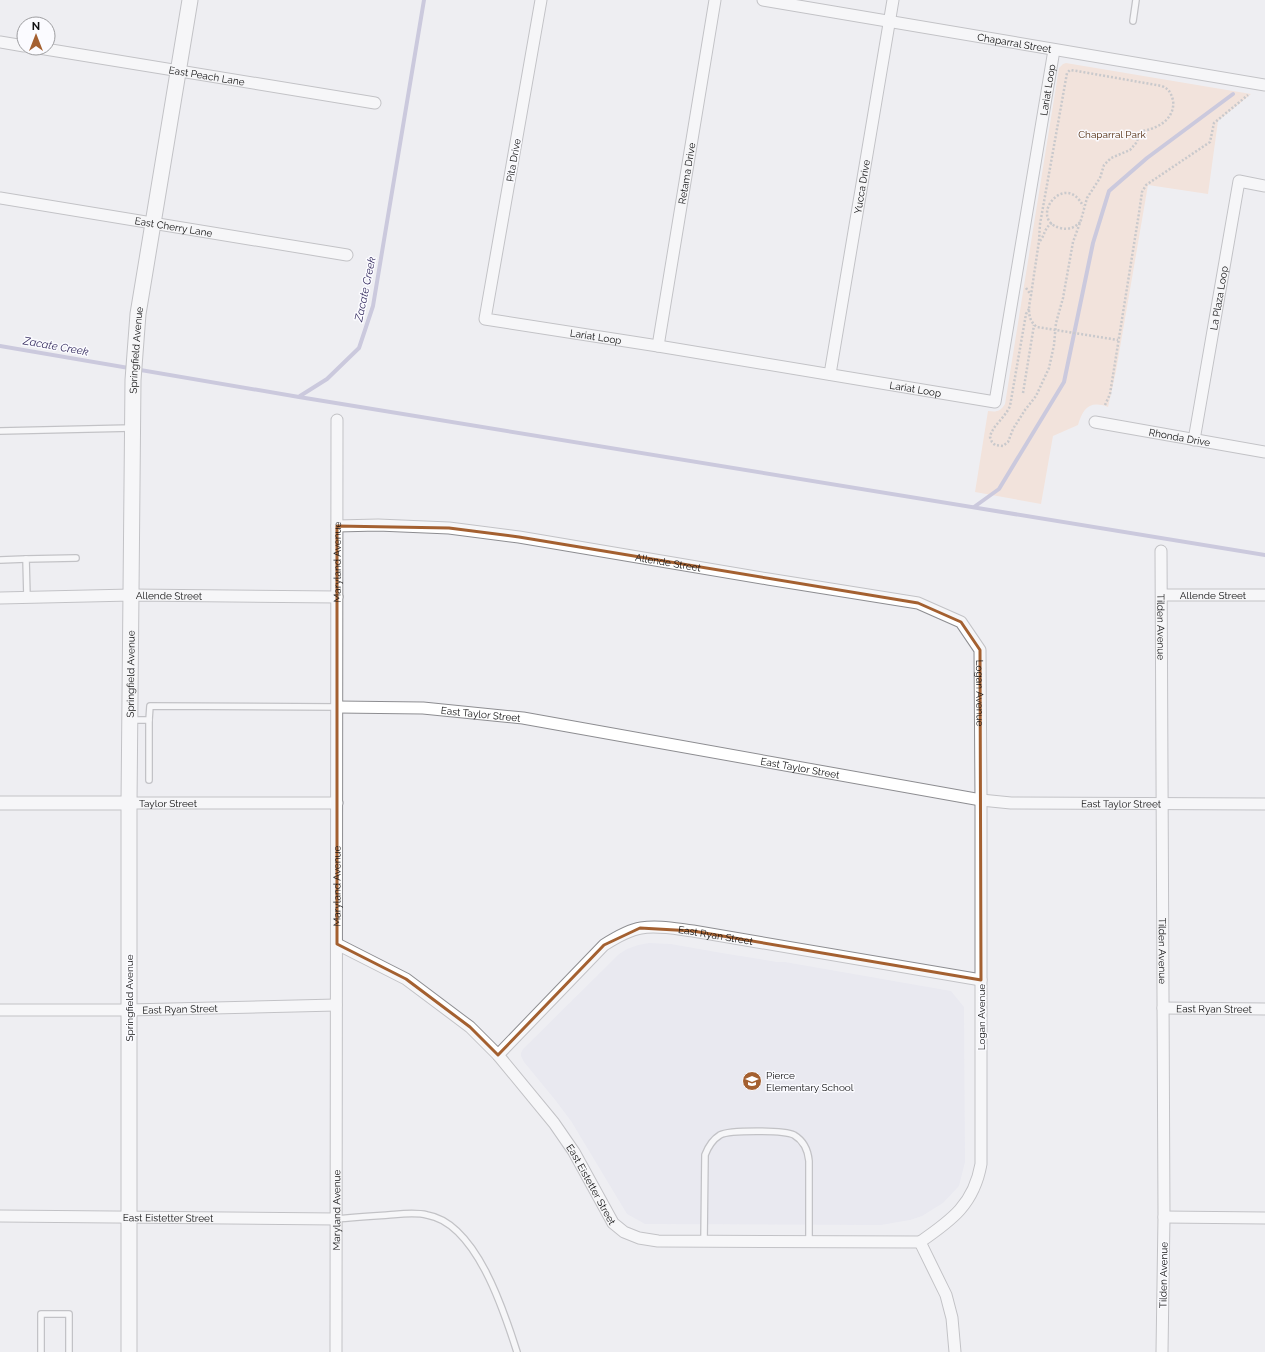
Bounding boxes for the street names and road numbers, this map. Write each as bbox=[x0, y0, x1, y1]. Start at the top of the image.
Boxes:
street label: Chaparral Street bbox=[976, 31, 1053, 55]
street label: Lariat Loop bbox=[1038, 63, 1058, 117]
street label: East Peach Lane bbox=[168, 64, 246, 88]
street label: Pita Drive bbox=[504, 138, 523, 183]
street label: Retama Drive bbox=[676, 142, 697, 205]
street label: Yucca Drive bbox=[852, 159, 872, 215]
street label: East Cherry Lane bbox=[134, 215, 213, 239]
street label: La Plaza Loop bbox=[1208, 265, 1230, 331]
street label: Springfield Avenue bbox=[128, 306, 145, 394]
street label: Lariat Loop bbox=[569, 327, 622, 346]
street label: Lariat Loop bbox=[889, 380, 942, 399]
street label: Rhonda Drive bbox=[1148, 427, 1211, 448]
street label: Maryland Avenue bbox=[332, 521, 343, 602]
street label: Allende Street bbox=[635, 552, 702, 574]
street label: Allende Street bbox=[136, 590, 203, 602]
street label: Allende Street bbox=[1180, 590, 1247, 601]
street label: Tilden Avenue bbox=[1155, 594, 1166, 660]
street label: Springfield Avenue bbox=[125, 630, 137, 718]
street label: Logan Avenue bbox=[974, 660, 986, 727]
street label: East Taylor Street bbox=[440, 705, 522, 724]
street label: East Taylor Street bbox=[760, 756, 841, 781]
street label: Taylor Street bbox=[139, 798, 198, 809]
street label: East Taylor Street bbox=[1081, 798, 1162, 810]
street label: Maryland Avenue bbox=[331, 845, 343, 926]
street label: Tilden Avenue bbox=[1157, 918, 1168, 984]
street label: East Ryan Street bbox=[677, 924, 754, 947]
street label: Springfield Avenue bbox=[124, 954, 135, 1042]
street label: Logan Avenue bbox=[976, 984, 987, 1050]
street label: East Ryan Street bbox=[142, 1003, 219, 1016]
street label: East Ryan Street bbox=[1176, 1003, 1253, 1015]
street label: East Eistetter Street bbox=[564, 1142, 618, 1227]
street label: Maryland Avenue bbox=[331, 1169, 342, 1250]
street label: East Eistetter Street bbox=[123, 1212, 214, 1224]
street label: Tilden Avenue bbox=[1157, 1242, 1170, 1308]

